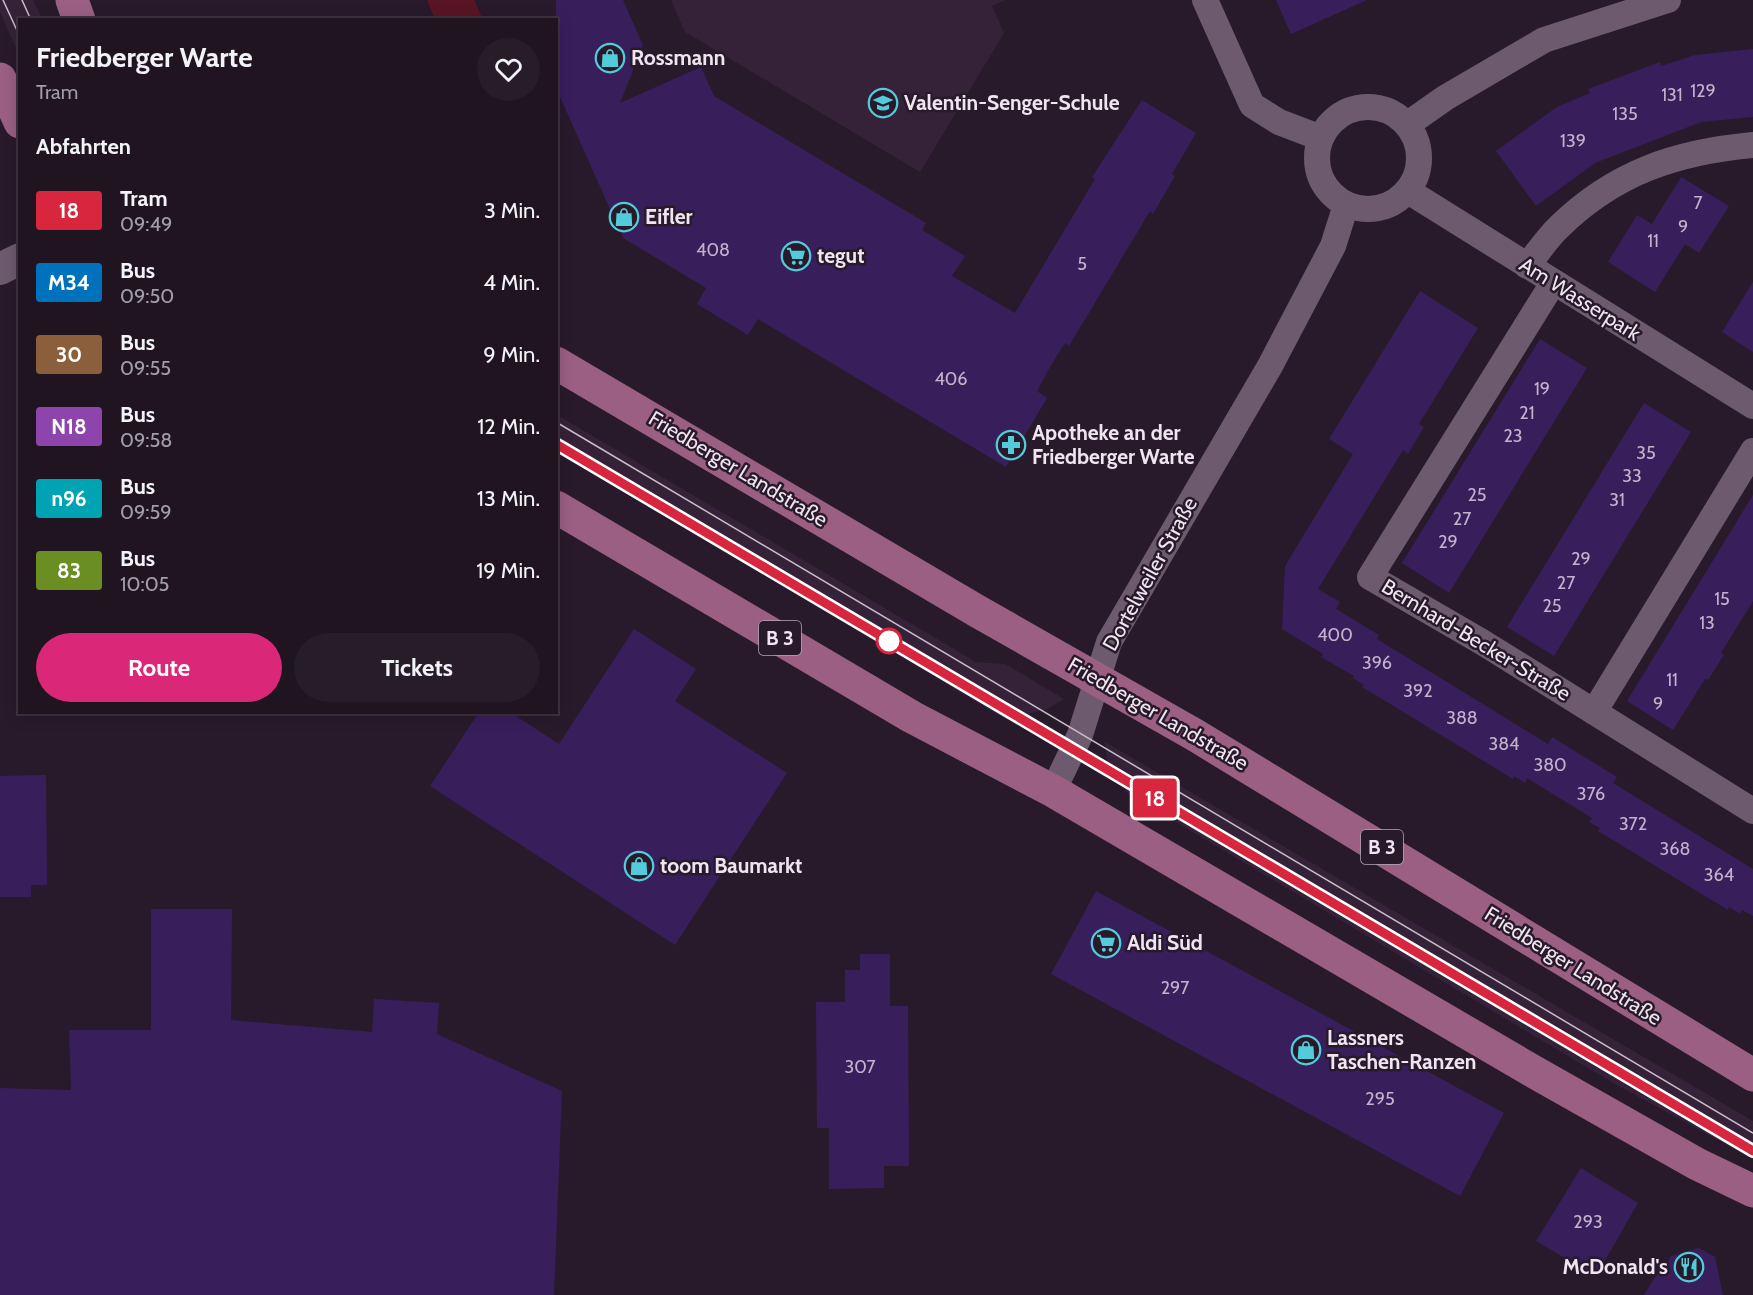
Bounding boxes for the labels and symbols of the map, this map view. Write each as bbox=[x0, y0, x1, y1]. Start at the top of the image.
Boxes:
shop icon: Rossmann bbox=[594, 42, 626, 74]
place label: Rossmann bbox=[631, 45, 725, 70]
house number: 129 bbox=[1690, 80, 1716, 102]
house number: 131 bbox=[1661, 84, 1683, 106]
school or university icon: Valentin-Senger-Schule bbox=[867, 87, 899, 119]
place label: Valentin-Senger-Schule bbox=[904, 90, 1120, 115]
house number: 135 bbox=[1612, 103, 1638, 125]
house number: 139 bbox=[1560, 130, 1586, 152]
house number: 7 bbox=[1693, 192, 1703, 214]
shop icon: Eifler bbox=[608, 201, 640, 233]
place label: Eifler bbox=[645, 204, 693, 229]
house number: 9 bbox=[1678, 216, 1688, 238]
house number: 11 bbox=[1647, 230, 1659, 252]
house number: 408 bbox=[696, 239, 730, 261]
supermarket icon: tegut bbox=[780, 240, 812, 272]
place label: tegut bbox=[817, 243, 864, 268]
street label: Am Wasserpark bbox=[1515, 251, 1646, 346]
house number: 5 bbox=[1077, 253, 1087, 275]
house number: 406 bbox=[934, 368, 968, 390]
house number: 19 bbox=[1534, 378, 1550, 400]
house number: 21 bbox=[1519, 402, 1535, 424]
street label: Friedberger Landstraße bbox=[644, 405, 832, 532]
place label: Apotheke an der Friedberger Warte bbox=[1032, 420, 1195, 469]
house number: 23 bbox=[1503, 425, 1523, 447]
pharmacy icon: Apotheke an der Friedberger Warte bbox=[995, 429, 1027, 461]
house number: 35 bbox=[1636, 442, 1656, 464]
house number: 33 bbox=[1622, 465, 1642, 487]
house number: 25 bbox=[1467, 484, 1487, 506]
house number: 31 bbox=[1609, 489, 1625, 511]
street label: Dortelweiler Straße bbox=[1097, 492, 1202, 655]
house number: 27 bbox=[1453, 508, 1471, 530]
house number: 29 bbox=[1438, 531, 1458, 553]
house number: 29 bbox=[1571, 548, 1591, 570]
house number: 27 bbox=[1557, 572, 1575, 594]
street label: Bernhard-Becker-Straße bbox=[1377, 573, 1575, 706]
house number: 15 bbox=[1714, 588, 1730, 610]
house number: 25 bbox=[1542, 595, 1562, 617]
house number: 13 bbox=[1699, 612, 1715, 634]
road number: B 3 bbox=[759, 621, 801, 655]
house number: 400 bbox=[1317, 624, 1353, 646]
unlabelled marker bbox=[876, 628, 902, 654]
street label: Friedberger Landstraße bbox=[1064, 652, 1253, 776]
house number: 396 bbox=[1362, 652, 1392, 674]
house number: 11 bbox=[1666, 669, 1678, 691]
house number: 392 bbox=[1403, 680, 1433, 702]
house number: 9 bbox=[1653, 693, 1663, 715]
house number: 388 bbox=[1446, 707, 1478, 729]
house number: 384 bbox=[1488, 733, 1520, 755]
house number: 380 bbox=[1533, 754, 1567, 776]
line badge: 18 bbox=[1128, 778, 1182, 818]
house number: 376 bbox=[1577, 783, 1605, 805]
house number: 372 bbox=[1619, 813, 1647, 835]
road number: B 3 bbox=[1361, 830, 1403, 864]
house number: 368 bbox=[1660, 838, 1690, 860]
shop icon: toom Baumarkt bbox=[623, 850, 655, 882]
place label: toom Baumarkt bbox=[660, 853, 802, 878]
house number: 364 bbox=[1704, 864, 1734, 886]
street label: Friedberger Landstraße bbox=[1480, 901, 1667, 1030]
supermarket icon: Aldi Süd bbox=[1090, 927, 1122, 959]
place label: Aldi Süd bbox=[1127, 930, 1203, 955]
house number: 297 bbox=[1161, 977, 1189, 999]
place label: Lassners Taschen-Ranzen bbox=[1327, 1025, 1476, 1074]
shop icon: Lassners Taschen-Ranzen bbox=[1290, 1034, 1322, 1066]
house number: 307 bbox=[844, 1056, 876, 1078]
house number: 295 bbox=[1365, 1088, 1395, 1110]
house number: 293 bbox=[1573, 1211, 1603, 1233]
restaurant icon: McDonald's bbox=[1673, 1251, 1705, 1283]
place label: McDonald's bbox=[1562, 1254, 1668, 1279]

